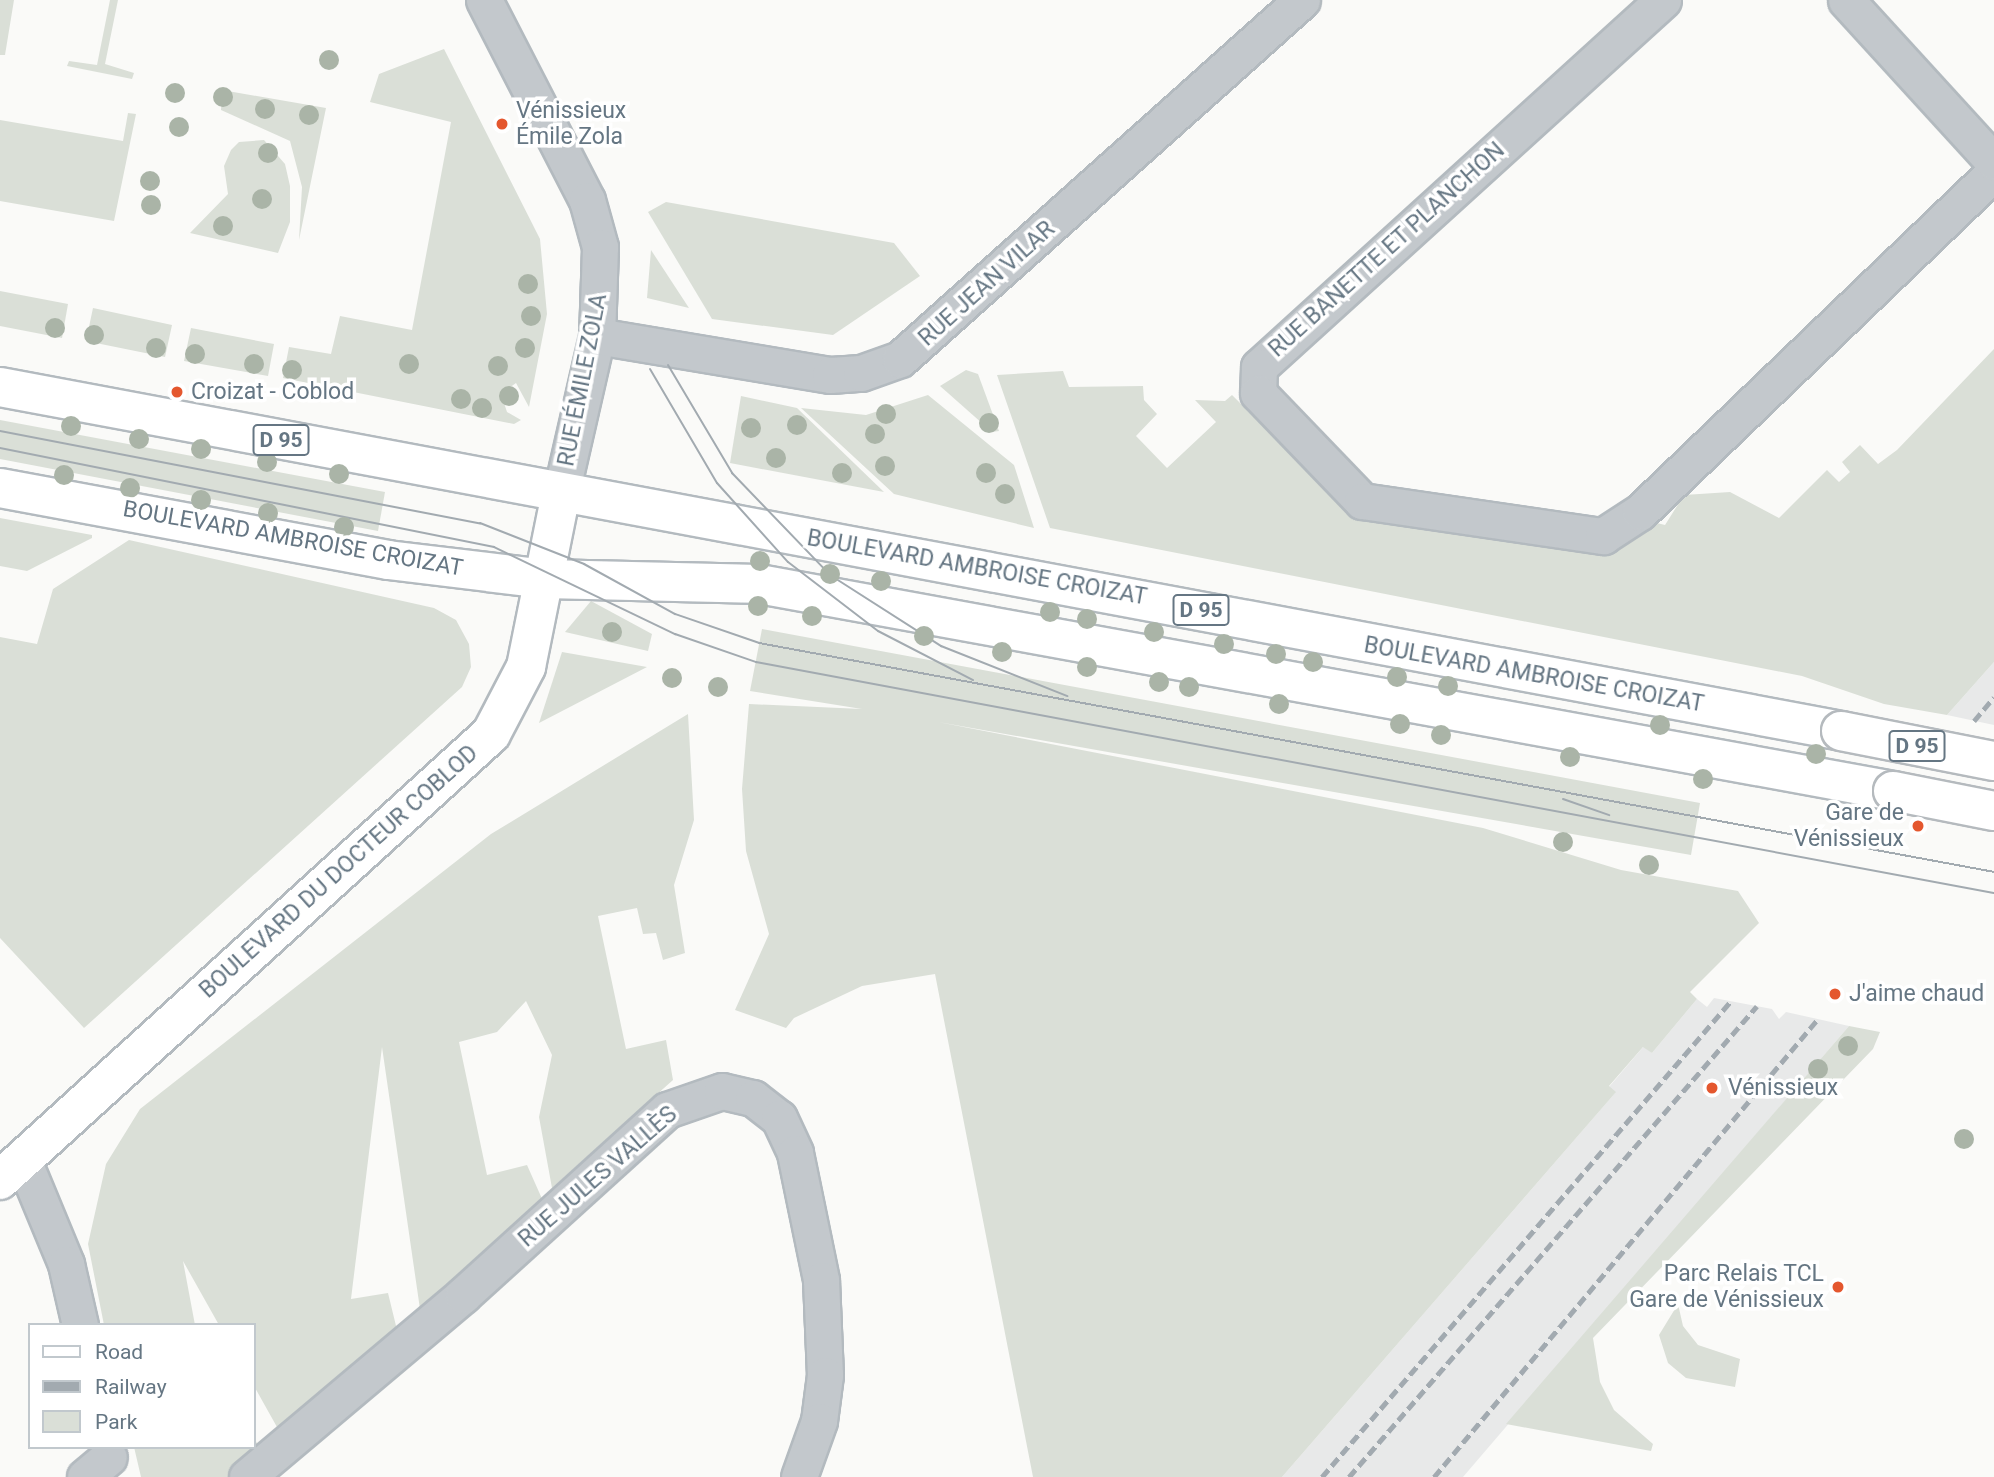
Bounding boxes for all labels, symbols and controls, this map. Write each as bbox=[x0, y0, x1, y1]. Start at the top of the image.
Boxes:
place label: Vénissieux Émile Zola bbox=[516, 97, 626, 151]
marker: Vénissieux Émile Zola bbox=[494, 116, 510, 132]
street label: RUE BANETTE ET PLANCHON bbox=[1263, 137, 1511, 363]
street label: RUE JEAN VILAR bbox=[913, 216, 1061, 352]
street label: RUE ÉMILE ZOLA bbox=[553, 291, 613, 469]
place label: Croizat - Coblod bbox=[191, 378, 354, 406]
marker: Croizat - Coblod bbox=[169, 384, 185, 400]
road number: D 95 bbox=[251, 422, 311, 458]
street label: BOULEVARD AMBROISE CROIZAT bbox=[121, 495, 465, 583]
street label: BOULEVARD AMBROISE CROIZAT bbox=[805, 524, 1149, 612]
road number: D 95 bbox=[1171, 592, 1231, 628]
street label: BOULEVARD AMBROISE CROIZAT bbox=[1362, 631, 1706, 719]
road number: D 95 bbox=[1887, 728, 1947, 764]
street label: BOULEVARD DU DOCTEUR COBLOD bbox=[194, 740, 484, 1004]
place label: Gare de Vénissieux bbox=[1794, 799, 1904, 853]
marker: Gare de Vénissieux bbox=[1910, 818, 1926, 834]
place label: J'aime chaud bbox=[1849, 980, 1984, 1008]
marker: J'aime chaud bbox=[1827, 986, 1843, 1002]
place label: Vénissieux bbox=[1728, 1074, 1838, 1102]
marker: Vénissieux bbox=[1702, 1078, 1722, 1098]
street label: RUE JULES VALLÈS bbox=[513, 1101, 683, 1253]
place label: Parc Relais TCL Gare de Vénissieux bbox=[1629, 1260, 1824, 1314]
marker: Parc Relais TCL Gare de Vénissieux bbox=[1830, 1279, 1846, 1295]
legend bbox=[28, 1323, 256, 1449]
text: Road bbox=[95, 1340, 143, 1364]
text: Railway bbox=[95, 1375, 167, 1399]
text: Park bbox=[95, 1410, 137, 1434]

